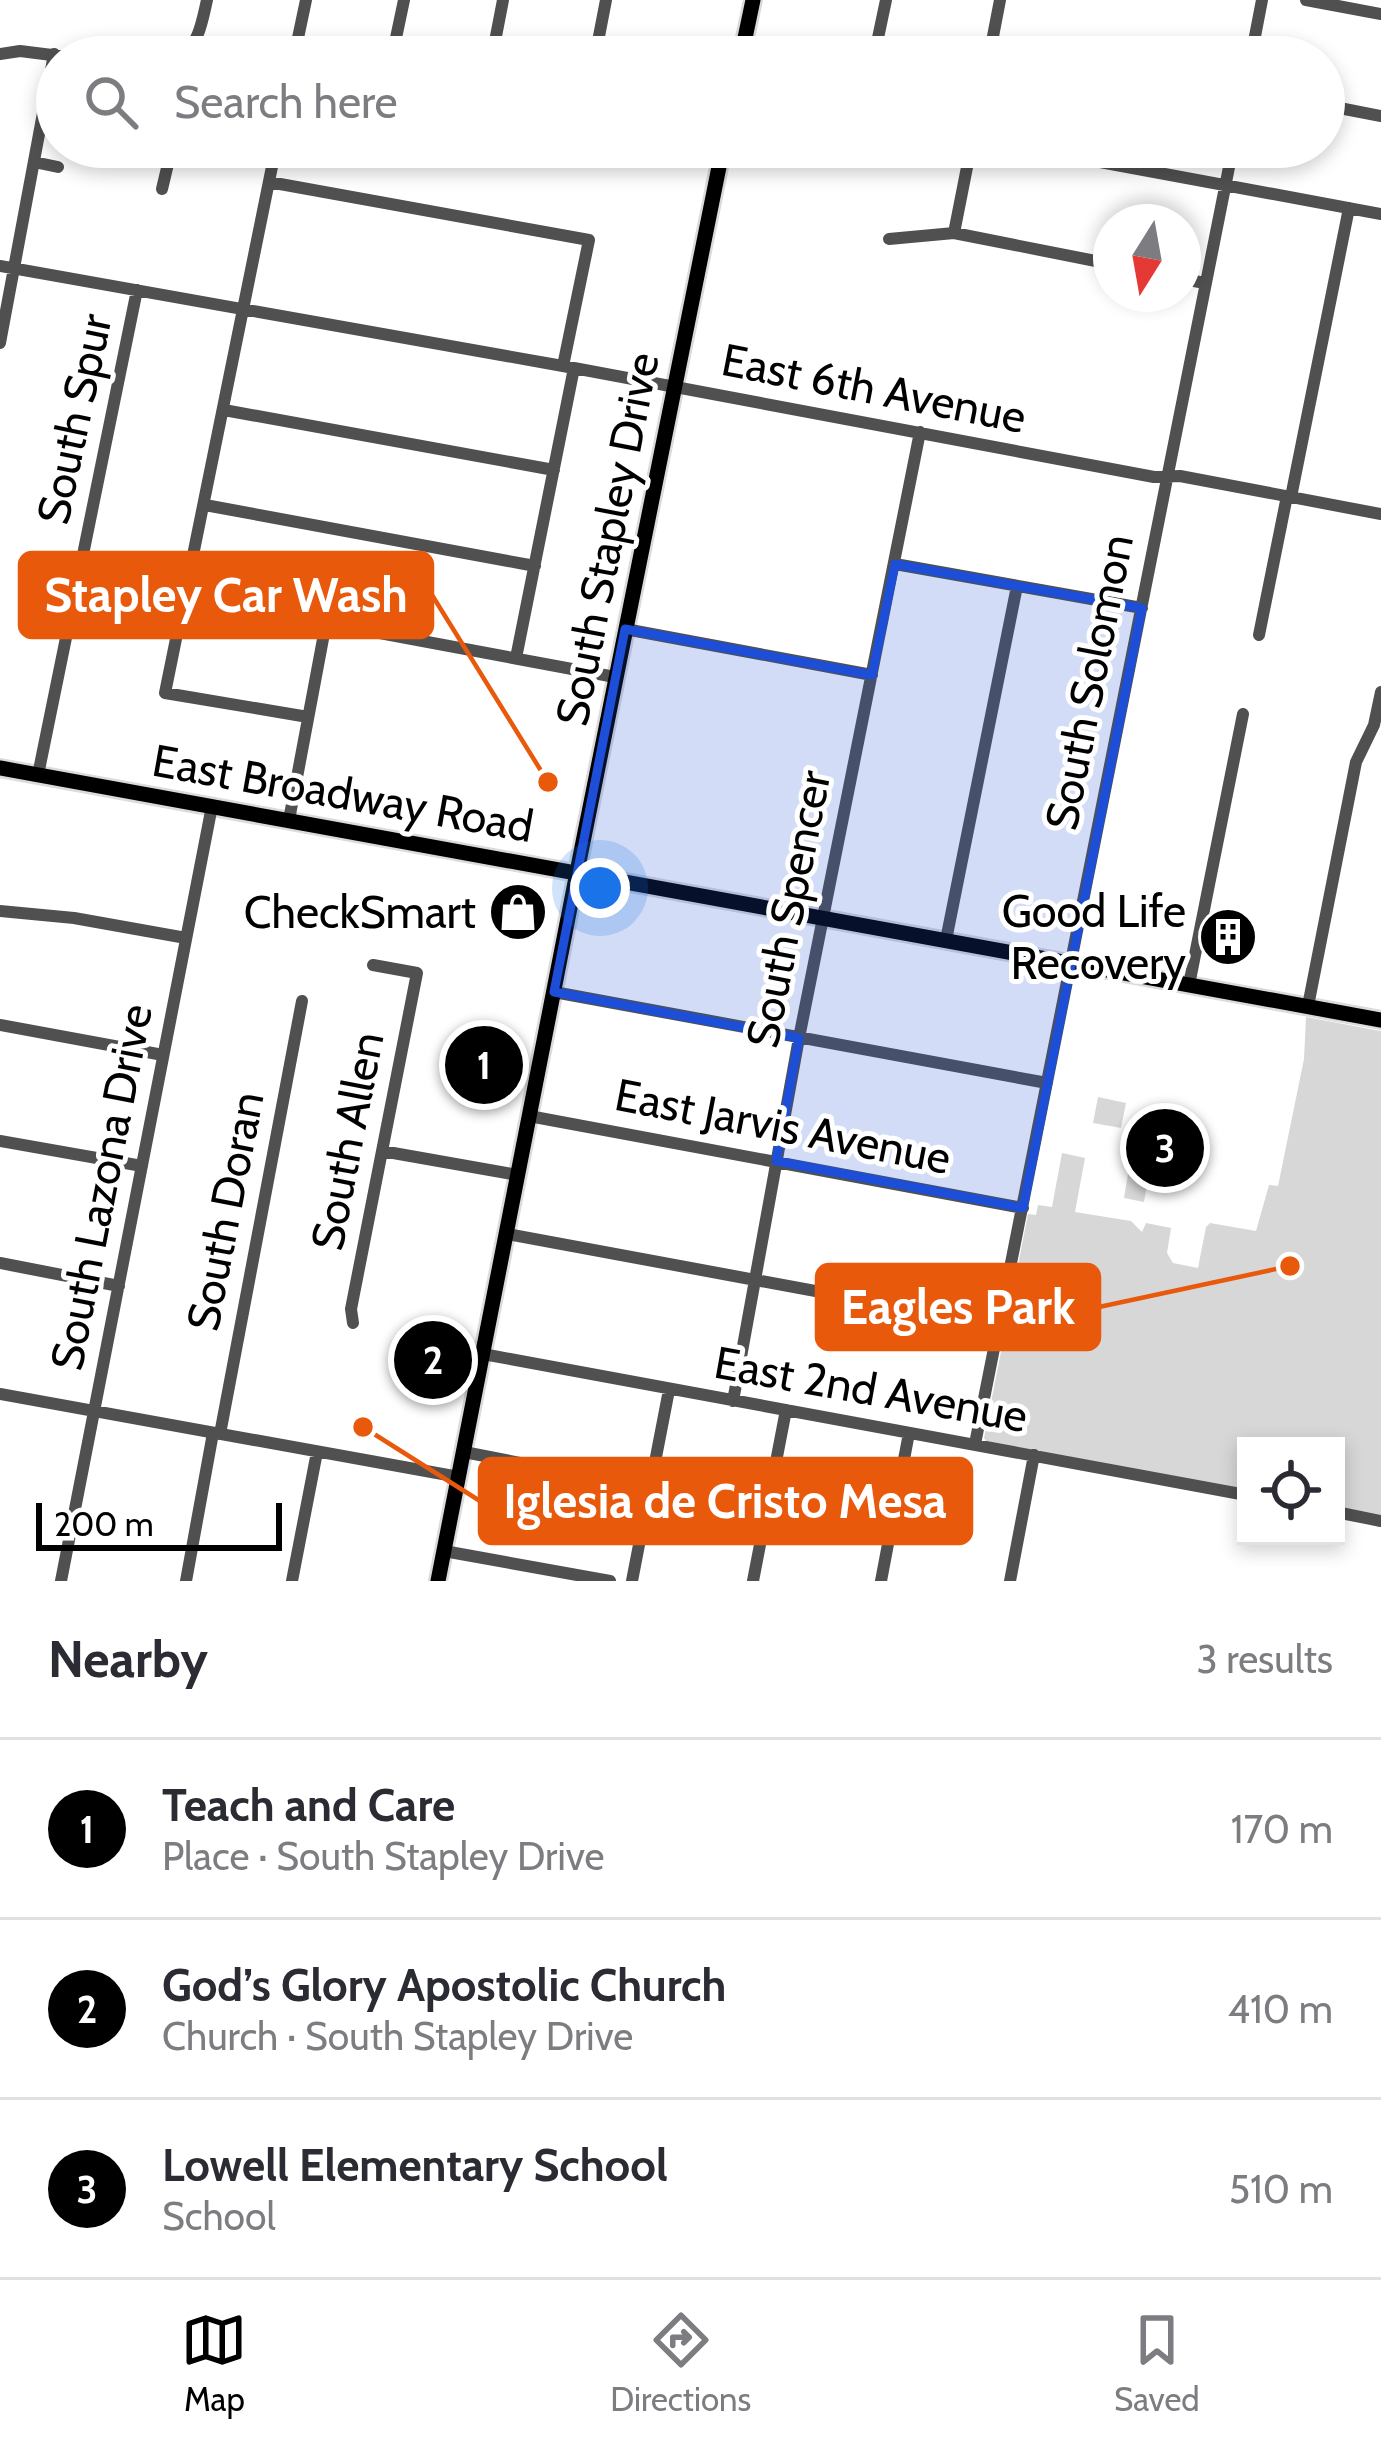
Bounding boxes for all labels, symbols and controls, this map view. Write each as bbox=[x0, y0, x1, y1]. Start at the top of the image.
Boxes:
search box bbox=[36, 36, 1345, 168]
icon: search bbox=[78, 69, 144, 135]
text: Search here bbox=[174, 75, 398, 129]
north arrow bbox=[1093, 204, 1201, 312]
street label: South Spur bbox=[25, 308, 123, 529]
street label: East 6th Avenue bbox=[717, 332, 1031, 444]
street label: South Stapley Drive bbox=[544, 348, 670, 730]
street label: South Solomon bbox=[1034, 530, 1144, 834]
callout: Stapley Car Wash bbox=[20, 553, 432, 637]
text: Stapley Car Wash bbox=[44, 566, 408, 624]
street label: East Broadway Road bbox=[148, 733, 538, 853]
street label: South Spencer bbox=[735, 765, 841, 1052]
your location bbox=[570, 858, 630, 918]
shop icon: CheckSmart bbox=[487, 881, 549, 943]
place label: Good Life Recovery bbox=[1002, 884, 1186, 990]
place label: CheckSmart bbox=[244, 885, 476, 939]
building icon: Good Life Recovery bbox=[1197, 906, 1259, 968]
street label: South Lazona Drive bbox=[39, 999, 163, 1375]
pin: 1 bbox=[445, 1020, 523, 1110]
street label: South Allen bbox=[299, 1027, 395, 1255]
street label: East Jarvis Avenue bbox=[611, 1067, 955, 1185]
street label: South Doran bbox=[175, 1087, 275, 1335]
pin: 3 bbox=[1126, 1103, 1204, 1193]
callout: Eagles Park bbox=[817, 1265, 1099, 1349]
text: Eagles Park bbox=[841, 1278, 1076, 1336]
pin: 2 bbox=[394, 1315, 472, 1405]
street label: East 2nd Avenue bbox=[710, 1335, 1032, 1443]
map controls bbox=[1237, 1437, 1345, 1545]
button: locate bbox=[1237, 1437, 1345, 1545]
callout: Iglesia de Cristo Mesa bbox=[480, 1459, 971, 1543]
text: Iglesia de Cristo Mesa bbox=[503, 1472, 947, 1530]
scale bar bbox=[36, 1497, 282, 1550]
text: 200 m bbox=[54, 1504, 154, 1544]
text: Nearby bbox=[48, 1628, 208, 1690]
text: 3 results bbox=[1196, 1635, 1333, 1683]
text: Teach and Care bbox=[162, 1778, 455, 1832]
text: 1 bbox=[80, 1805, 94, 1853]
text: 170 m bbox=[1231, 1805, 1333, 1853]
text: Place · South Stapley Drive bbox=[162, 1832, 605, 1880]
text: God’s Glory Apostolic Church bbox=[162, 1958, 726, 2012]
text: 2 bbox=[77, 1985, 97, 2033]
text: 410 m bbox=[1228, 1985, 1333, 2033]
text: Church · South Stapley Drive bbox=[162, 2012, 633, 2060]
text: Lowell Elementary School bbox=[162, 2138, 668, 2192]
text: 3 bbox=[76, 2165, 98, 2213]
text: 510 m bbox=[1229, 2165, 1333, 2213]
text: School bbox=[162, 2192, 276, 2240]
tab: Map bbox=[181, 2307, 247, 2419]
tab: Directions bbox=[610, 2307, 751, 2419]
tab: Saved bbox=[1114, 2307, 1200, 2419]

